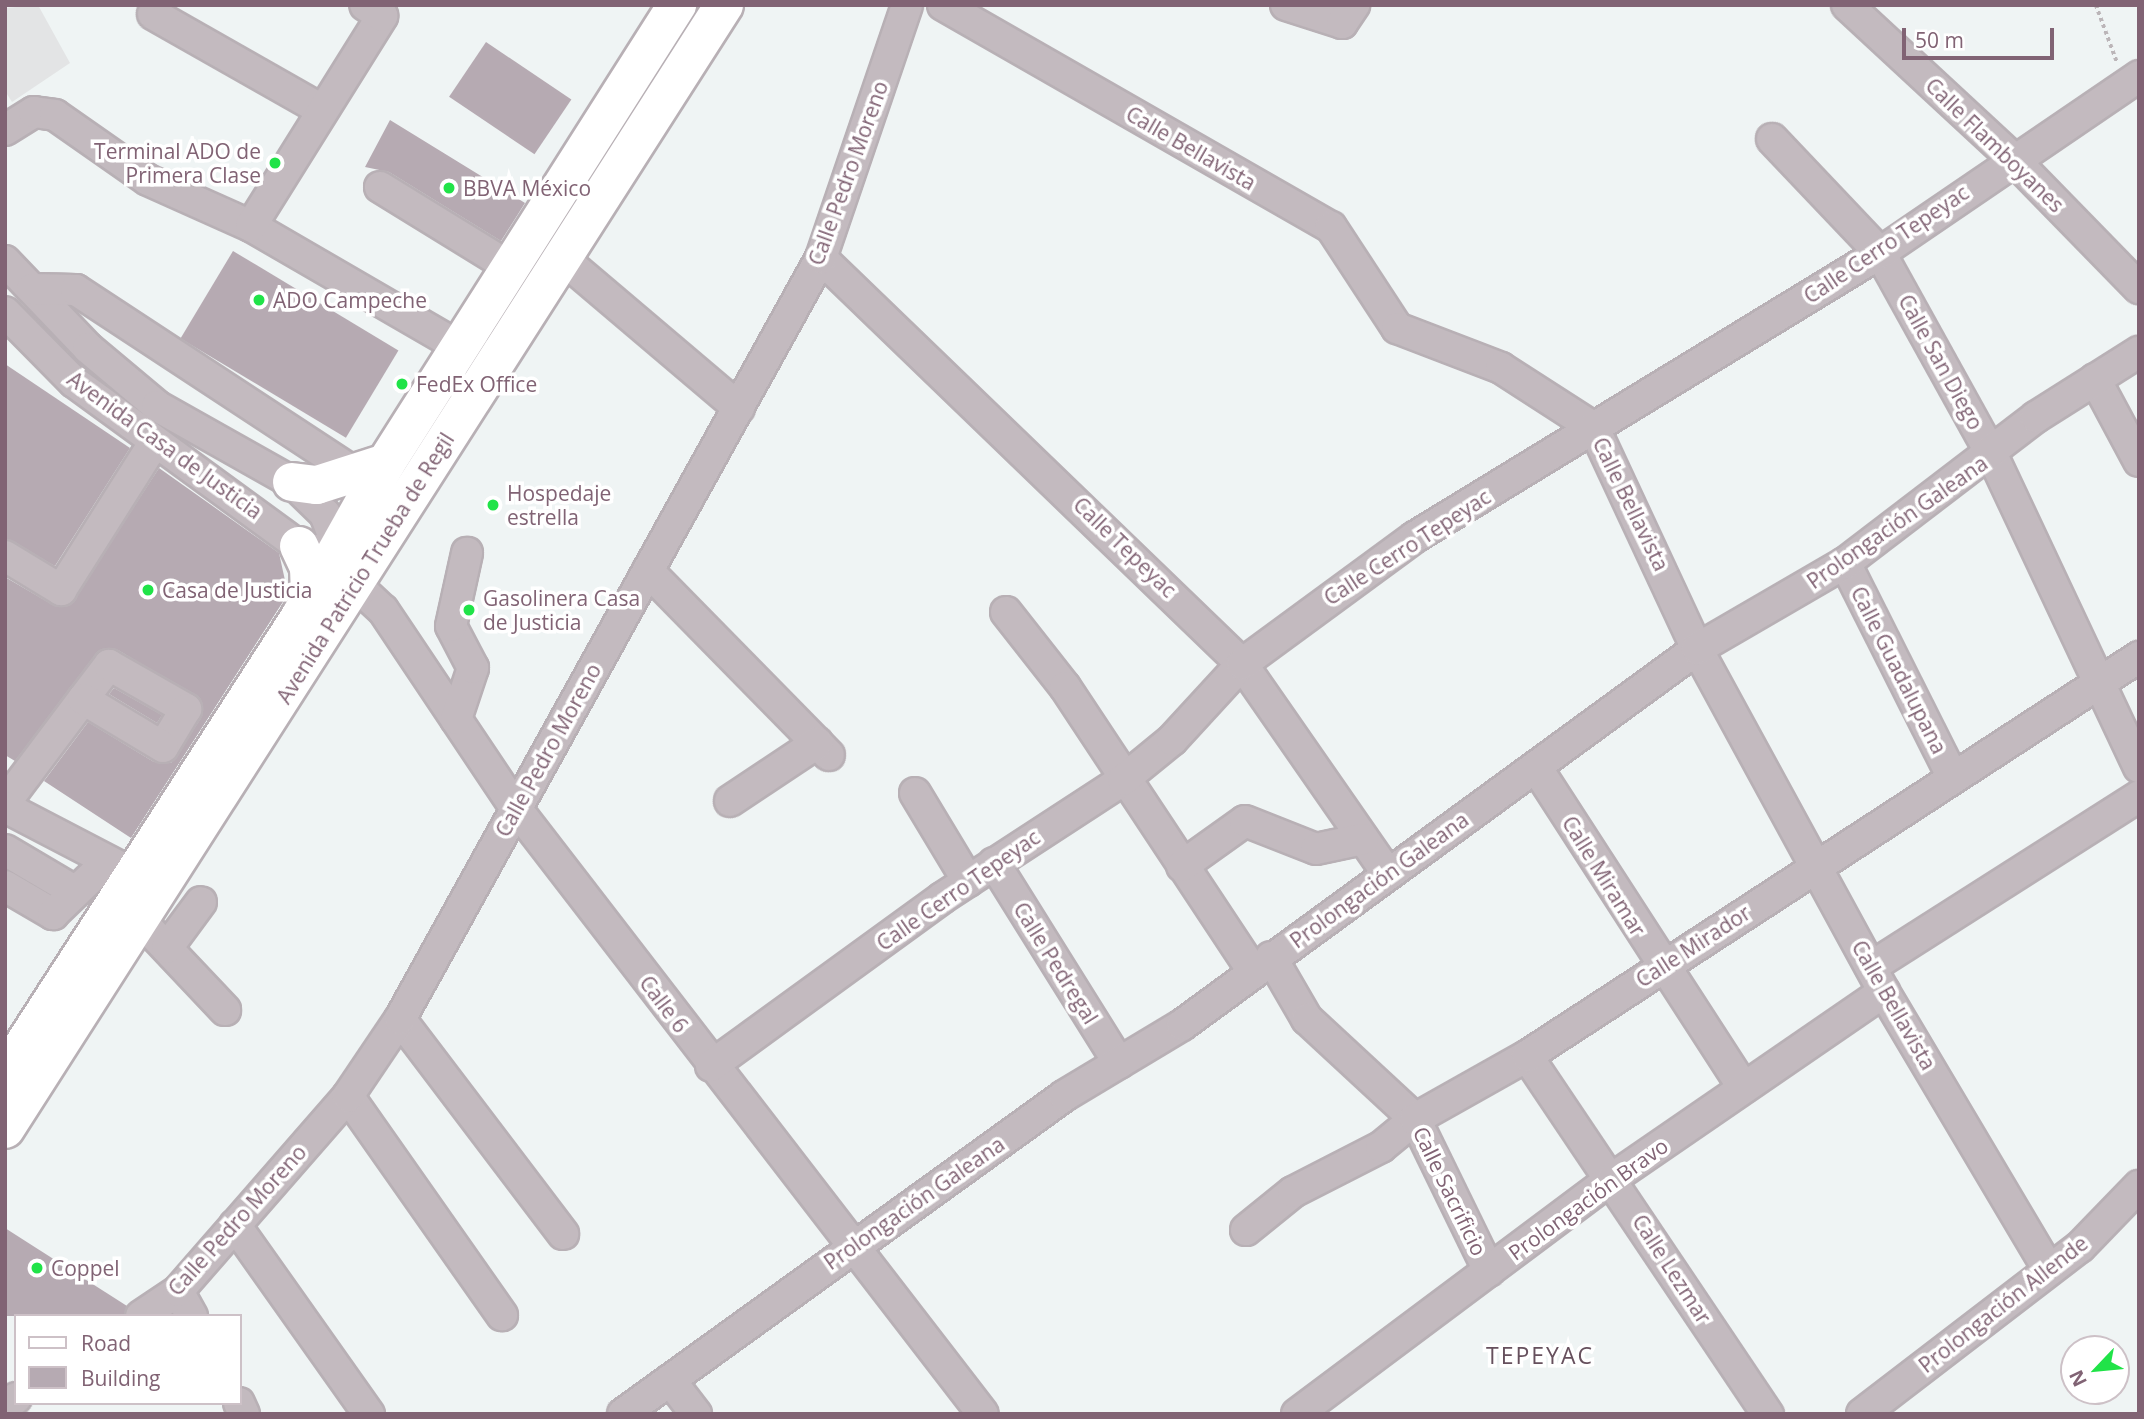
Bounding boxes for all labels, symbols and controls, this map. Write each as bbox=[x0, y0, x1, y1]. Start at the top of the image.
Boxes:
scale bar bbox=[1906, 14, 2058, 58]
text: 50 m bbox=[1915, 26, 1964, 54]
street label: Calle Flamboyanes bbox=[1921, 73, 2069, 217]
street label: Calle Pedro Moreno bbox=[803, 77, 893, 269]
street label: Calle Bellavista bbox=[1122, 101, 1260, 195]
place label: Terminal ADO de Primera Clase bbox=[94, 138, 261, 188]
marker: Terminal ADO de Primera Clase bbox=[267, 155, 283, 171]
place label: BBVA México bbox=[463, 175, 591, 201]
marker: BBVA México bbox=[441, 180, 457, 196]
street label: Calle Cerro Tepeyac bbox=[1799, 180, 1973, 308]
place label: ADO Campeche bbox=[273, 287, 427, 313]
street label: Calle San Diego bbox=[1893, 290, 1989, 434]
marker: ADO Campeche bbox=[251, 292, 267, 308]
street label: Avenida Casa de Justicia bbox=[63, 366, 267, 524]
place label: FedEx Office bbox=[416, 371, 537, 397]
marker: FedEx Office bbox=[394, 376, 410, 392]
street label: Avenida Patricio Trueba de Regil bbox=[271, 428, 459, 708]
street label: Calle Bellavista bbox=[1588, 433, 1674, 575]
street label: Prolongación Galeana bbox=[1802, 450, 1992, 594]
place label: Hospedaje estrella bbox=[507, 480, 611, 530]
street label: Calle Cerro Tepeyac bbox=[1319, 484, 1495, 610]
street label: Calle Tepeyac bbox=[1068, 492, 1182, 602]
marker: Hospedaje estrella bbox=[485, 497, 501, 513]
place label: Casa de Justicia bbox=[162, 577, 312, 603]
marker: Casa de Justicia bbox=[140, 582, 156, 598]
street label: Calle Guadalupana bbox=[1846, 582, 1952, 758]
place label: Gasolinera Casa de Justicia bbox=[483, 585, 640, 635]
marker: Gasolinera Casa de Justicia bbox=[461, 602, 477, 618]
street label: Calle Pedro Moreno bbox=[490, 659, 606, 841]
street label: Prolongación Galeana bbox=[1285, 807, 1473, 953]
street label: Calle Miramar bbox=[1557, 811, 1651, 941]
street label: Calle Cerro Tepeyac bbox=[872, 824, 1044, 956]
street label: Calle Pedregal bbox=[1009, 897, 1103, 1029]
street label: Calle Mirador bbox=[1631, 900, 1755, 992]
street label: Calle Bellavista bbox=[1847, 936, 1941, 1074]
street label: Calle 6 bbox=[634, 971, 694, 1037]
street label: Calle Sacrificio bbox=[1408, 1122, 1492, 1260]
street label: Prolongación Galeana bbox=[819, 1131, 1009, 1275]
street label: Prolongación Bravo bbox=[1503, 1133, 1673, 1265]
street label: Calle Pedro Moreno bbox=[163, 1139, 311, 1301]
street label: Calle Lezmar bbox=[1627, 1210, 1717, 1328]
street label: Prolongación Allende bbox=[1914, 1230, 2092, 1378]
place label: Coppel bbox=[51, 1255, 120, 1281]
marker: Coppel bbox=[29, 1260, 45, 1276]
legend bbox=[14, 1314, 242, 1405]
text: Road bbox=[81, 1329, 131, 1357]
north arrow bbox=[2060, 1335, 2130, 1405]
district label: TEPEYAC bbox=[1487, 1341, 1593, 1369]
text: Building bbox=[81, 1364, 160, 1392]
text: N bbox=[2063, 1366, 2093, 1391]

